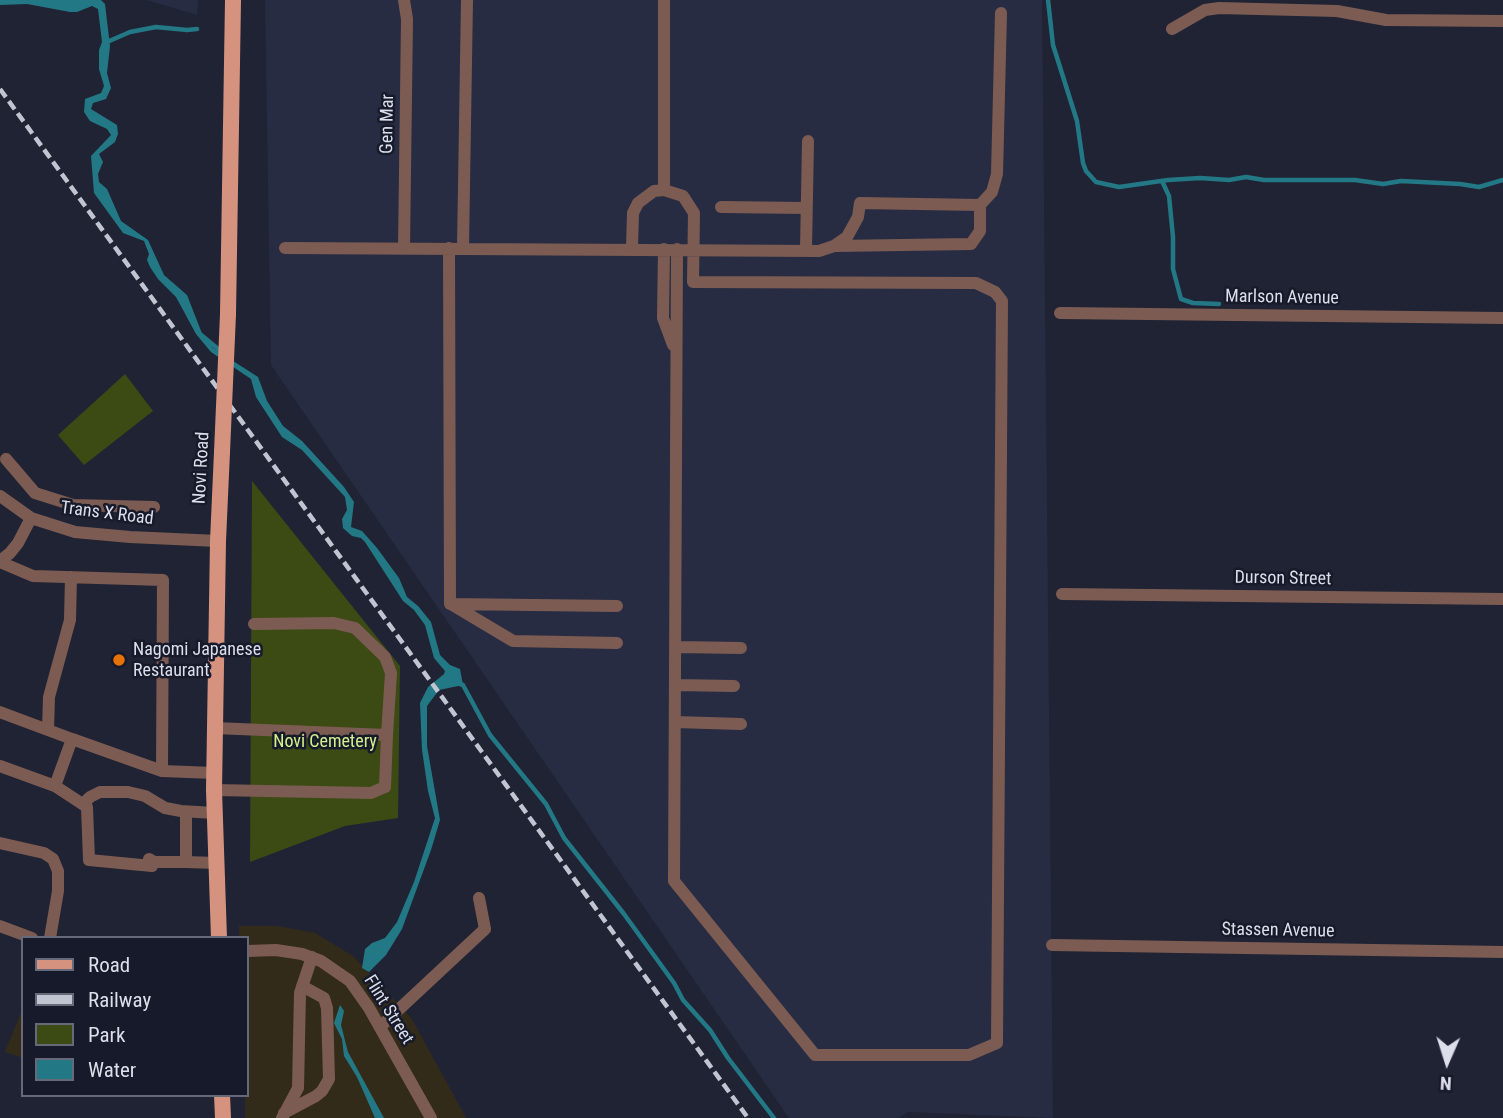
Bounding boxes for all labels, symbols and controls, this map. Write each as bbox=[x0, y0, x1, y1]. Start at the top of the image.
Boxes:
street label: Gen Mar bbox=[377, 94, 399, 154]
street label: Marlson Avenue bbox=[1225, 286, 1339, 310]
street label: Novi Road bbox=[189, 431, 215, 505]
street label: Trans X Road bbox=[59, 498, 155, 530]
street label: Durson Street bbox=[1234, 567, 1332, 591]
place label: Nagomi Japanese Restaurant bbox=[133, 639, 261, 682]
marker: Nagomi Japanese Restaurant bbox=[111, 652, 127, 668]
park label: Novi Cemetery bbox=[273, 731, 377, 753]
street label: Stassen Avenue bbox=[1221, 919, 1335, 943]
legend bbox=[21, 936, 248, 1097]
text: Road bbox=[88, 953, 130, 977]
street label: Flint Street bbox=[358, 972, 418, 1048]
text: Railway bbox=[88, 988, 151, 1012]
text: Park bbox=[88, 1023, 125, 1047]
north arrow bbox=[1412, 1027, 1482, 1097]
text: Water bbox=[88, 1058, 136, 1082]
text: N bbox=[1439, 1072, 1452, 1095]

